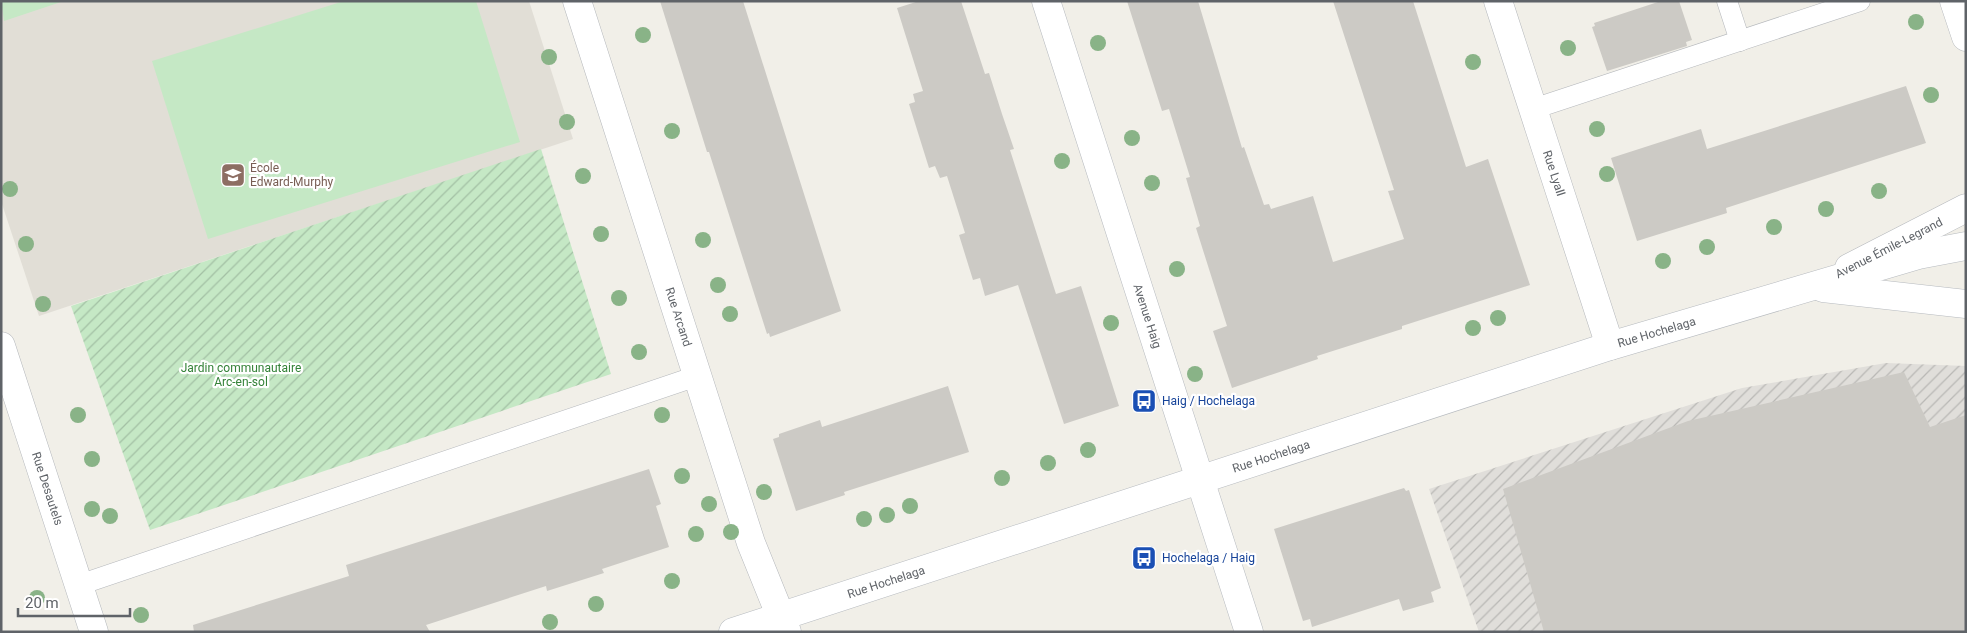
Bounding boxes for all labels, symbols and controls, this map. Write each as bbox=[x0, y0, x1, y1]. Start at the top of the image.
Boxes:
street label: Rue Lyall bbox=[1540, 149, 1568, 198]
place label: École Edward-Murphy bbox=[250, 160, 334, 189]
school or university icon: École Edward-Murphy bbox=[220, 162, 246, 188]
street label: Avenue Émile-Legrand bbox=[1833, 214, 1945, 281]
street label: Avenue Haig bbox=[1130, 282, 1164, 350]
street label: Rue Arcand bbox=[662, 286, 695, 348]
street label: Rue Hochelaga bbox=[1616, 314, 1697, 350]
park label: Jardin communautaire Arc-en-sol bbox=[181, 361, 301, 389]
bus stop icon: Haig / Hochelaga bbox=[1131, 388, 1157, 414]
place label: Haig / Hochelaga bbox=[1162, 394, 1255, 408]
street label: Rue Hochelaga bbox=[1231, 437, 1312, 476]
street label: Rue Desautels bbox=[29, 450, 66, 527]
bus stop icon: Hochelaga / Haig bbox=[1131, 545, 1157, 571]
place label: Hochelaga / Haig bbox=[1162, 551, 1255, 565]
street label: Rue Hochelaga bbox=[845, 563, 927, 601]
scale bar bbox=[18, 586, 130, 618]
text: 20 m bbox=[25, 594, 59, 612]

